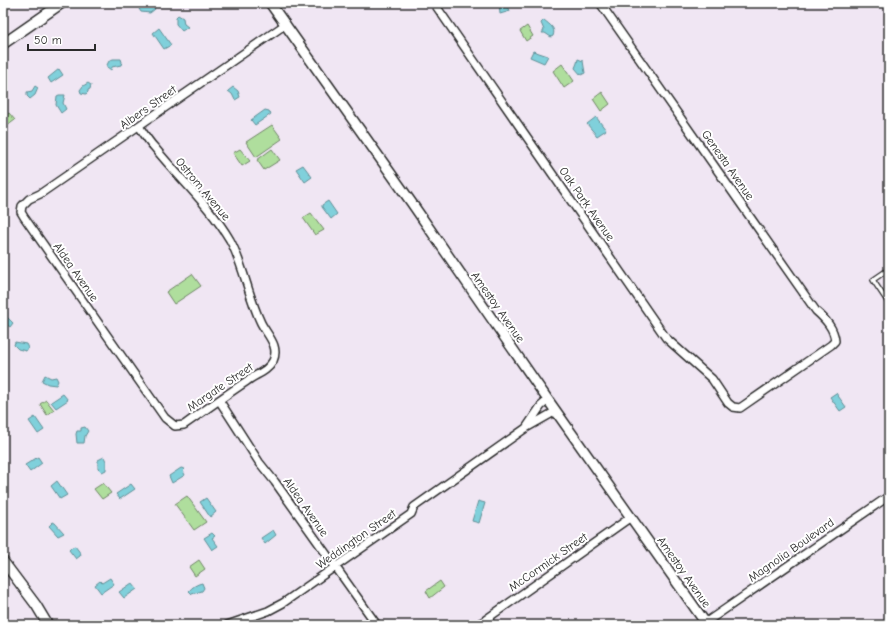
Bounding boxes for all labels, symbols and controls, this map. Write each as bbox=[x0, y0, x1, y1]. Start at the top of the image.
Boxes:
scale bar bbox=[28, 26, 95, 52]
text: 50 m bbox=[34, 33, 62, 47]
street label: Albers Street bbox=[117, 82, 179, 132]
street label: Genesta Avenue bbox=[699, 127, 757, 203]
street label: Ostrom Avenue bbox=[173, 155, 233, 223]
street label: Oak Park Avenue bbox=[556, 164, 618, 244]
street label: Aldea Avenue bbox=[51, 240, 101, 304]
street label: Amestoy Avenue bbox=[468, 269, 528, 345]
street label: Margate Street bbox=[184, 360, 256, 414]
street label: Aldea Avenue bbox=[281, 475, 331, 539]
street label: Weddington Street bbox=[313, 506, 399, 572]
street label: Magnolia Boulevard bbox=[745, 515, 837, 585]
street label: McCormick Street bbox=[506, 529, 590, 594]
street label: Amestoy Avenue bbox=[654, 534, 714, 610]

